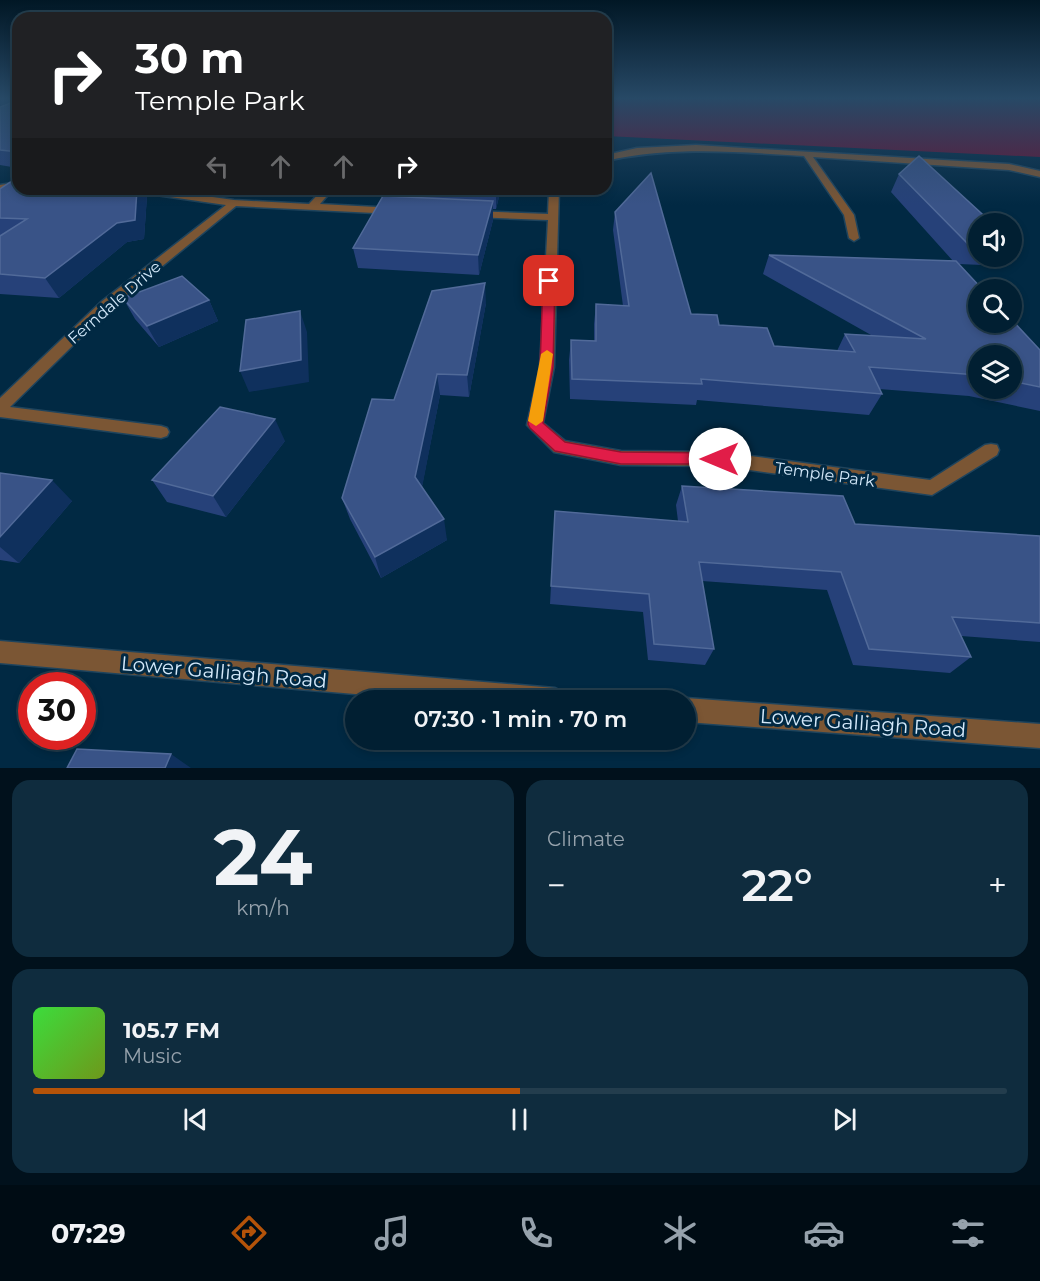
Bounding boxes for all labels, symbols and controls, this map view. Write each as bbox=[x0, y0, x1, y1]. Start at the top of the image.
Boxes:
text: 30 m bbox=[135, 32, 244, 84]
icon: right bbox=[36, 36, 114, 114]
text: Temple Park bbox=[135, 84, 305, 117]
icon: left bbox=[201, 150, 234, 183]
icon: ahead bbox=[264, 150, 297, 183]
icon: ahead bbox=[327, 150, 360, 183]
icon: right bbox=[390, 150, 423, 183]
map controls bbox=[968, 213, 1022, 399]
button: sound bbox=[968, 213, 1022, 267]
pin bbox=[523, 255, 574, 306]
street label: Ferndale Drive bbox=[64, 257, 165, 348]
icon: arrive bbox=[532, 264, 565, 297]
button: search bbox=[968, 279, 1022, 333]
button: layers bbox=[968, 345, 1022, 399]
position arrow bbox=[688, 427, 752, 491]
street label: Temple Park bbox=[774, 458, 876, 491]
street label: Lower Galliagh Road bbox=[120, 651, 328, 693]
speed limit sign: 30 bbox=[18, 672, 96, 750]
street label: Lower Galliagh Road bbox=[759, 704, 967, 742]
text: 07:30 · 1 min · 70 m bbox=[414, 706, 627, 733]
text: 24 bbox=[214, 809, 312, 905]
text: Climate bbox=[547, 827, 625, 851]
text: 22° bbox=[741, 857, 813, 912]
text: − bbox=[547, 865, 566, 905]
text: + bbox=[988, 865, 1007, 905]
text: km/h bbox=[236, 896, 290, 920]
text: 105.7 FM bbox=[123, 1017, 220, 1044]
text: Music bbox=[123, 1044, 182, 1068]
icon: previous bbox=[179, 1103, 212, 1136]
icon: pause bbox=[503, 1103, 536, 1136]
icon: next bbox=[828, 1103, 861, 1136]
icon: directions bbox=[228, 1212, 270, 1254]
icon: music bbox=[371, 1212, 413, 1254]
icon: phone bbox=[515, 1212, 557, 1254]
icon: climate bbox=[659, 1212, 701, 1254]
icon: car bbox=[803, 1212, 845, 1254]
icon: filters bbox=[947, 1212, 989, 1254]
text: 07:29 bbox=[51, 1217, 126, 1250]

